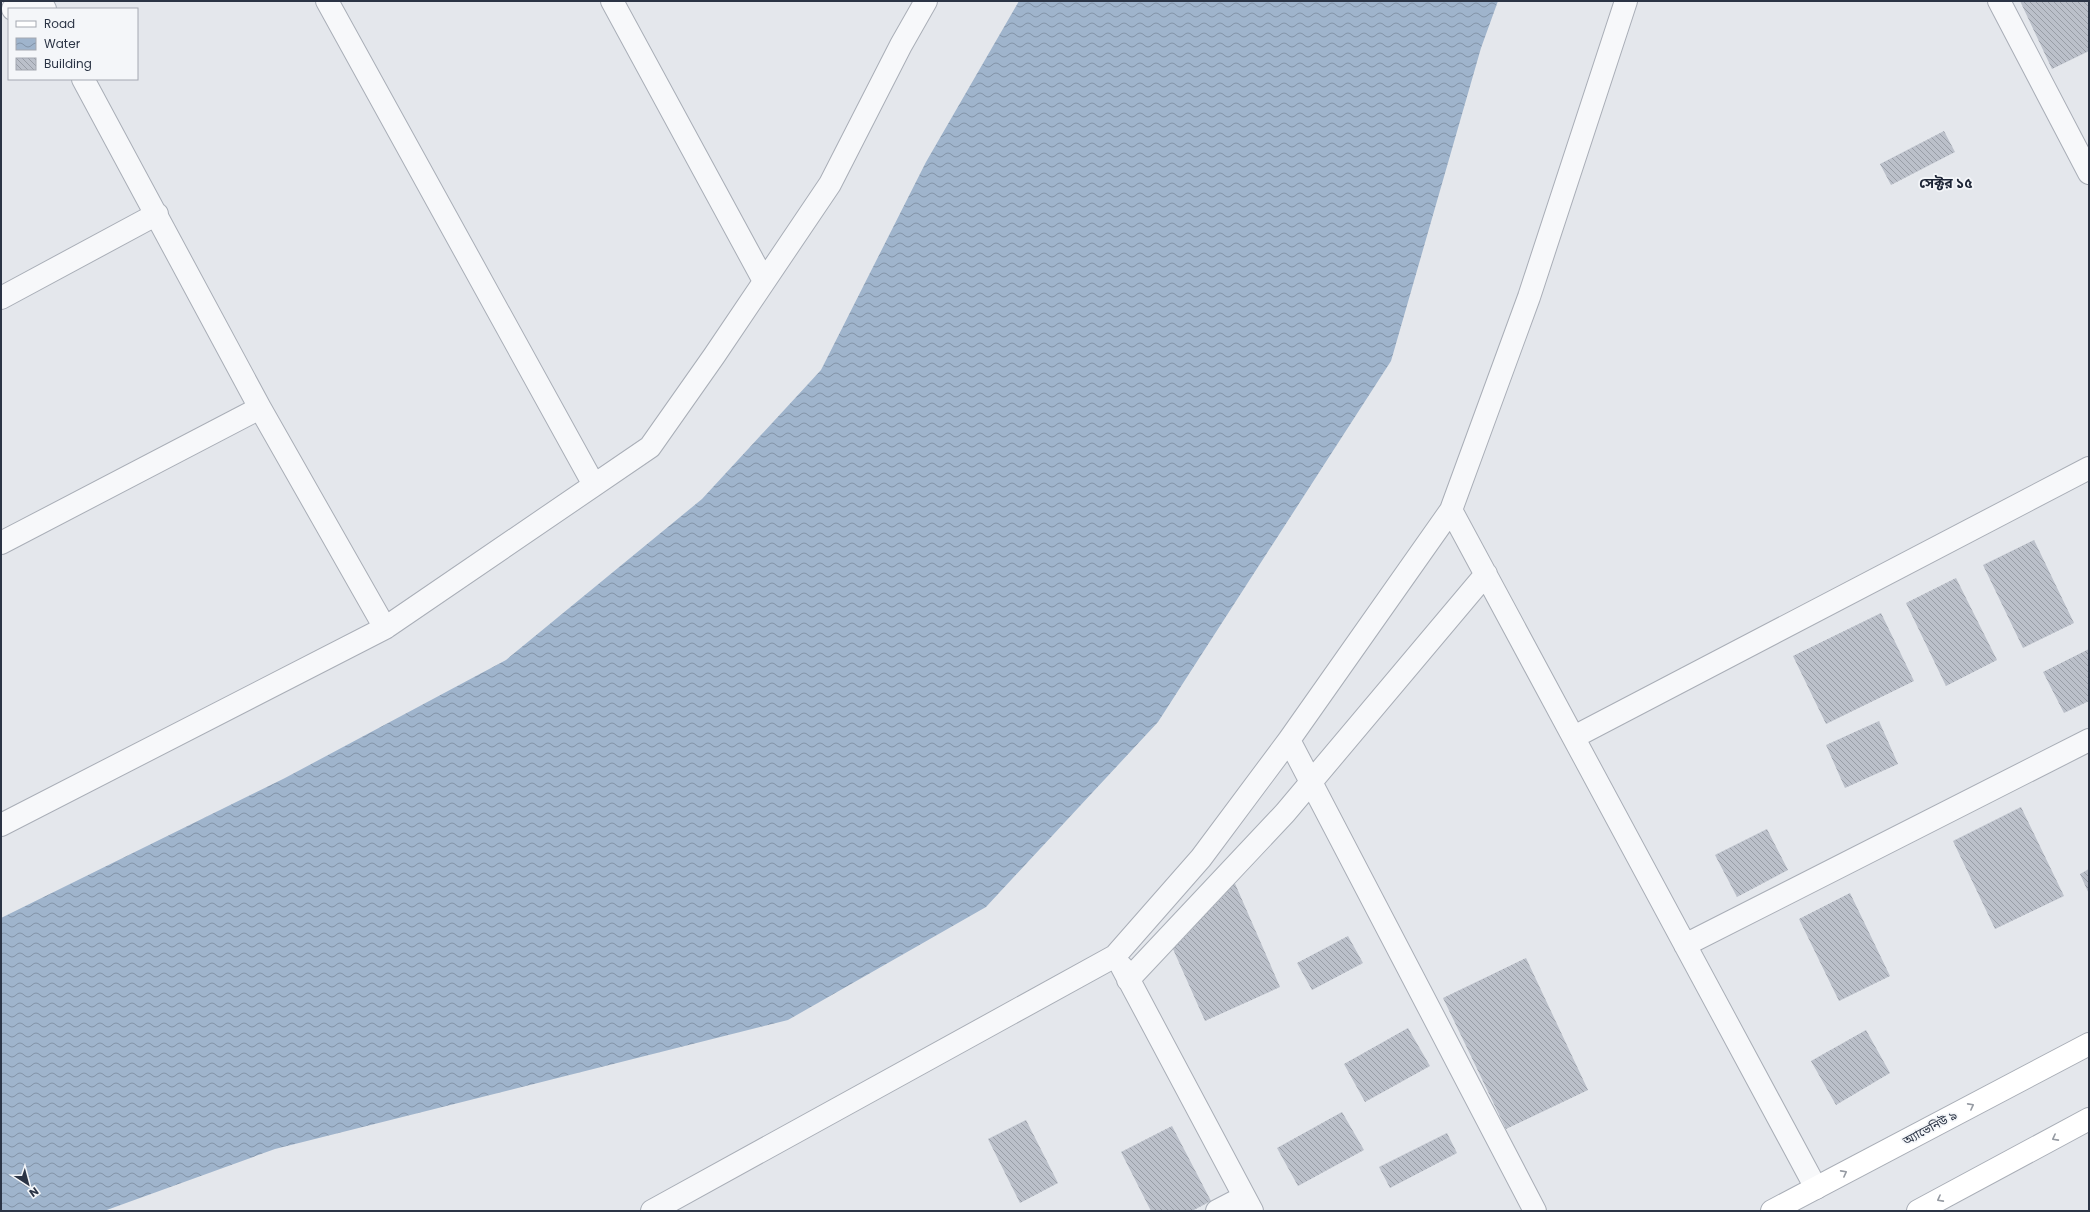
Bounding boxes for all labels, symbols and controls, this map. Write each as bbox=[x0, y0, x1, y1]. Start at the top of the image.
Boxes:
legend bbox=[8, 8, 138, 80]
text: Road bbox=[44, 15, 75, 32]
text: Water bbox=[44, 35, 81, 52]
text: Building bbox=[44, 55, 92, 72]
district label: সেক্টর ১৫ bbox=[1919, 173, 1973, 193]
one-way arrow bbox=[1967, 1103, 1974, 1111]
street label: অ্যাভেনিউ ৯ bbox=[1899, 1106, 1960, 1149]
one-way arrow bbox=[2051, 1133, 2059, 1140]
north arrow bbox=[8, 1164, 48, 1204]
one-way arrow bbox=[1840, 1170, 1847, 1178]
text: N bbox=[26, 1183, 42, 1201]
one-way arrow bbox=[1937, 1194, 1944, 1202]

